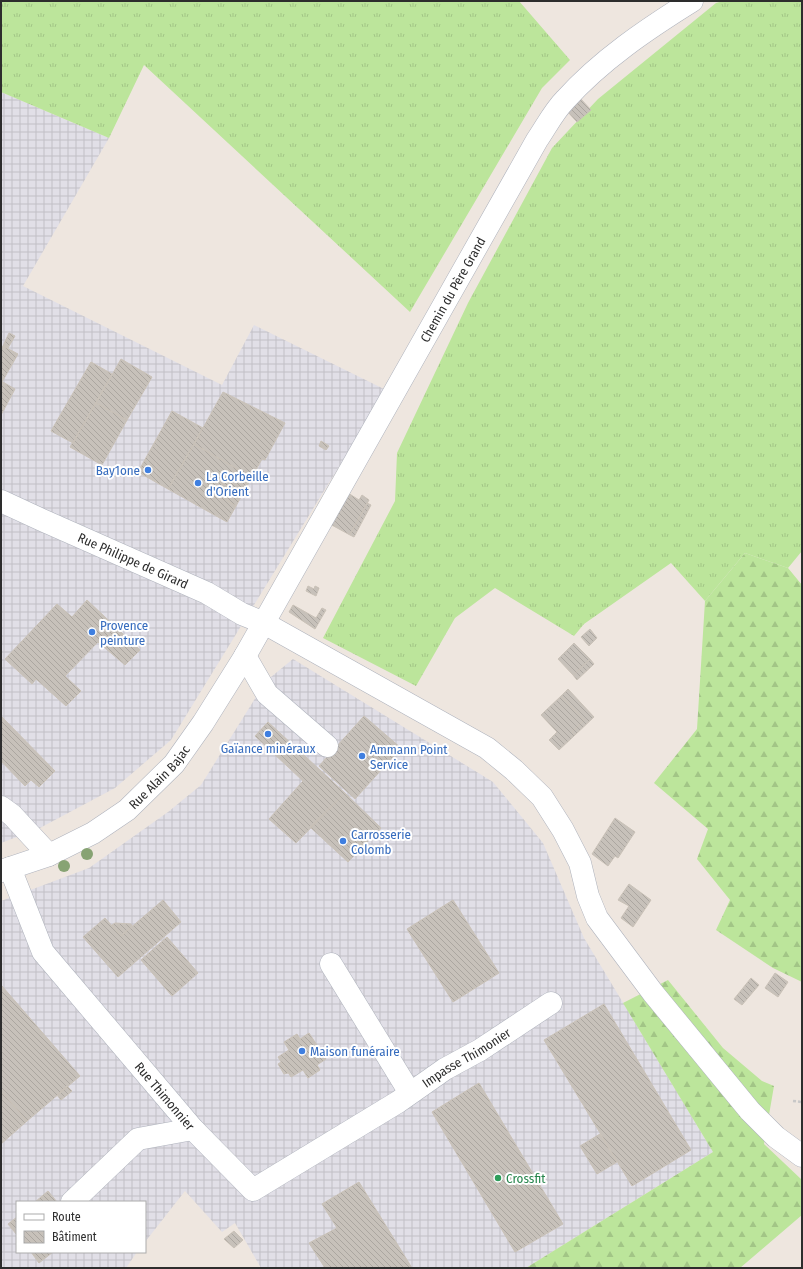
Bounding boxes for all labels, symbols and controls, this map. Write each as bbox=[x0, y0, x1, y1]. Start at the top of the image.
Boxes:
street label: Chemin du Père Grand bbox=[417, 235, 488, 345]
place label: Bay1one bbox=[96, 463, 140, 478]
marker: Bay1one bbox=[143, 465, 153, 475]
place label: La Corbeille d'Orient bbox=[206, 469, 269, 499]
marker: La Corbeille d'Orient bbox=[193, 478, 203, 488]
street label: Rue Philippe de Girard bbox=[76, 530, 191, 592]
place label: Provence peinture bbox=[100, 618, 148, 648]
marker: Provence peinture bbox=[87, 627, 97, 637]
marker: Gaïance minéraux bbox=[263, 729, 273, 739]
place label: Gaïance minéraux bbox=[221, 741, 316, 756]
street label: Rue Alain Bajac bbox=[126, 742, 193, 812]
place label: Ammann Point Service bbox=[370, 742, 448, 772]
marker: Ammann Point Service bbox=[357, 751, 367, 761]
place label: Carrosserie Colomb bbox=[351, 827, 411, 857]
marker: Carrosserie Colomb bbox=[338, 836, 348, 846]
street label: Impasse Thimonier bbox=[419, 1025, 514, 1091]
place label: Maison funéraire bbox=[310, 1044, 400, 1059]
marker: Maison funéraire bbox=[297, 1046, 307, 1056]
street label: Rue Thimonnier bbox=[132, 1059, 198, 1134]
place label: Crossfit bbox=[506, 1171, 546, 1186]
marker: Crossfit bbox=[493, 1173, 503, 1183]
legend bbox=[16, 1201, 146, 1253]
text: Route bbox=[52, 1210, 81, 1224]
text: Bâtiment bbox=[52, 1230, 97, 1244]

